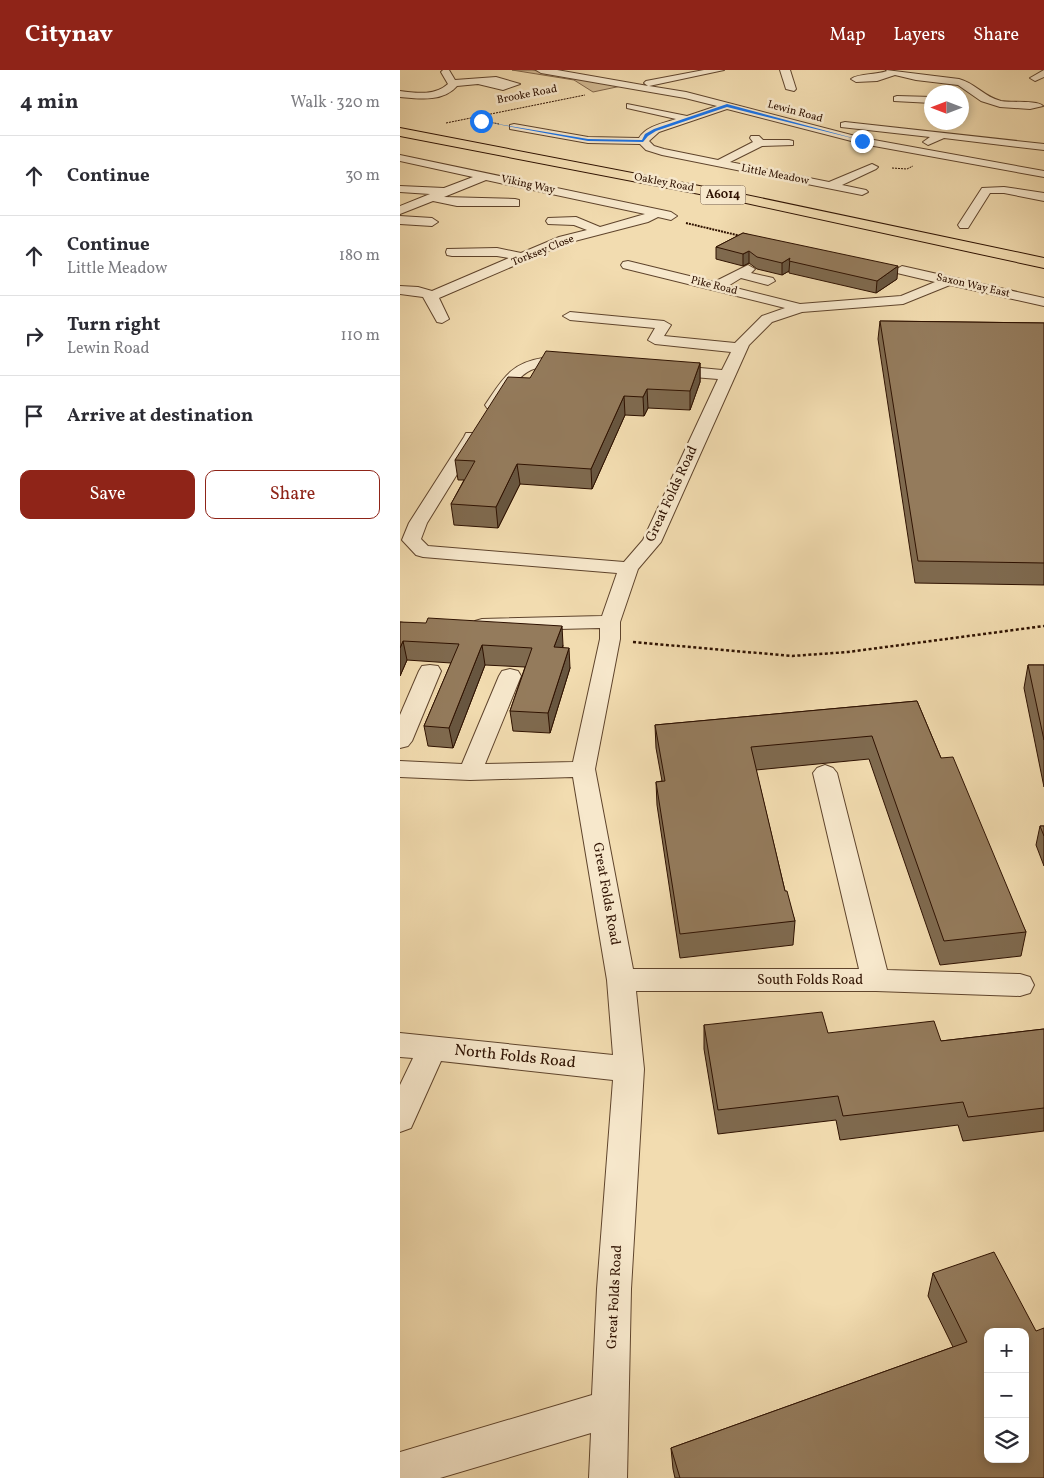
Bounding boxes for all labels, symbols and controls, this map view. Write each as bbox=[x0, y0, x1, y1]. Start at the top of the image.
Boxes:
text: Citynav bbox=[25, 18, 113, 52]
text: Map bbox=[829, 23, 865, 48]
text: Layers bbox=[893, 23, 945, 48]
text: Share bbox=[973, 23, 1019, 48]
street label: Brooke Road bbox=[496, 82, 558, 108]
north arrow bbox=[924, 85, 969, 130]
text: 4 min bbox=[20, 88, 79, 117]
text: Walk · 320 m bbox=[290, 92, 380, 114]
street label: Lewin Road bbox=[766, 97, 824, 127]
route start bbox=[470, 110, 493, 133]
route end bbox=[851, 130, 874, 153]
street label: Little Meadow bbox=[740, 161, 811, 189]
icon: ahead bbox=[20, 162, 48, 190]
text: Continue bbox=[67, 163, 150, 189]
text: 30 m bbox=[345, 165, 380, 187]
street label: Oakley Road bbox=[633, 170, 695, 196]
street label: Viking Way bbox=[500, 172, 557, 198]
road number: A6014 bbox=[700, 186, 746, 204]
text: Continue bbox=[67, 232, 150, 258]
street label: Torksey Close bbox=[510, 232, 576, 270]
icon: ahead bbox=[20, 242, 48, 270]
text: 180 m bbox=[339, 245, 380, 267]
text: Little Meadow bbox=[67, 258, 167, 280]
street label: Saxon Way East bbox=[935, 270, 1011, 302]
street label: Pike Road bbox=[689, 273, 739, 299]
text: Turn right bbox=[67, 312, 160, 338]
icon: right bbox=[20, 322, 48, 350]
text: 110 m bbox=[341, 325, 380, 347]
text: Lewin Road bbox=[67, 338, 149, 360]
icon: arrive bbox=[20, 402, 48, 430]
text: Arrive at destination bbox=[67, 403, 253, 429]
street label: Great Folds Road bbox=[641, 443, 703, 545]
button: Save bbox=[20, 470, 195, 519]
button: Share bbox=[205, 470, 380, 519]
street label: Great Folds Road bbox=[588, 841, 624, 947]
street label: South Folds Road bbox=[757, 971, 863, 990]
street label: North Folds Road bbox=[453, 1040, 577, 1074]
street label: Great Folds Road bbox=[603, 1244, 627, 1350]
map controls bbox=[984, 1328, 1029, 1463]
button: + bbox=[984, 1328, 1029, 1373]
button: − bbox=[984, 1373, 1029, 1418]
button: layers bbox=[984, 1418, 1029, 1463]

